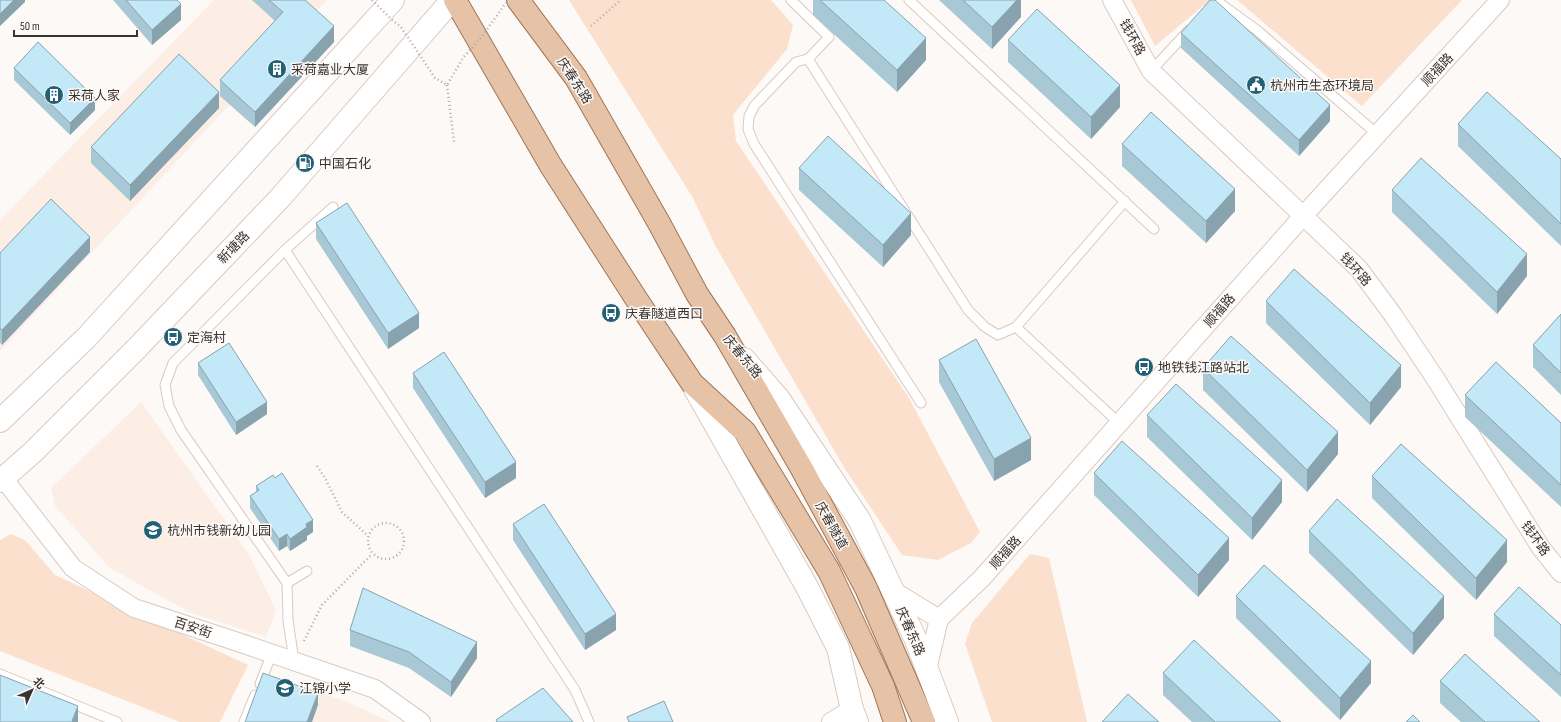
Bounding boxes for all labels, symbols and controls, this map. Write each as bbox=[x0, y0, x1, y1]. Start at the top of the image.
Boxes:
scale bar bbox=[14, 12, 137, 38]
street label: 钱环路 bbox=[1116, 17, 1149, 58]
text: 50 m bbox=[20, 19, 40, 34]
street label: 顺福路 bbox=[1419, 50, 1457, 89]
street label: 庆春东路 bbox=[553, 54, 595, 107]
building icon: 采荷嘉业大厦 bbox=[266, 58, 288, 80]
place label: 采荷嘉业大厦 bbox=[291, 62, 369, 78]
public building icon: 杭州市生态环境局 bbox=[1245, 74, 1267, 96]
place label: 杭州市生态环境局 bbox=[1270, 78, 1374, 94]
building icon: 采荷人家 bbox=[43, 84, 65, 106]
place label: 采荷人家 bbox=[68, 88, 120, 104]
fuel station icon: 中国石化 bbox=[294, 152, 316, 174]
place label: 中国石化 bbox=[319, 156, 371, 172]
street label: 新塘路 bbox=[214, 228, 253, 267]
street label: 钱环路 bbox=[1336, 250, 1374, 290]
street label: 顺福路 bbox=[1201, 291, 1239, 331]
bus stop icon: 庆春隧道西口 bbox=[600, 302, 622, 324]
place label: 庆春隧道西口 bbox=[625, 306, 703, 322]
bus stop icon: 定海村 bbox=[162, 326, 184, 348]
place label: 定海村 bbox=[187, 330, 226, 346]
street label: 庆春东路 bbox=[719, 332, 765, 382]
bus stop icon: 地铁钱江路站北 bbox=[1133, 356, 1155, 378]
place label: 地铁钱江路站北 bbox=[1158, 360, 1249, 376]
street label: 庆春隧道 bbox=[812, 499, 851, 552]
street label: 钱环路 bbox=[1517, 518, 1553, 559]
school or university icon: 杭州市钱新幼儿园 bbox=[142, 519, 164, 541]
place label: 杭州市钱新幼儿园 bbox=[167, 523, 271, 539]
street label: 顺福路 bbox=[987, 533, 1025, 573]
street label: 庆春东路 bbox=[892, 604, 928, 658]
street label: 百安街 bbox=[172, 614, 214, 642]
north arrow bbox=[12, 670, 52, 710]
text: 北 bbox=[30, 675, 47, 692]
school or university icon: 江锦小学 bbox=[274, 677, 296, 699]
place label: 江锦小学 bbox=[299, 681, 351, 697]

